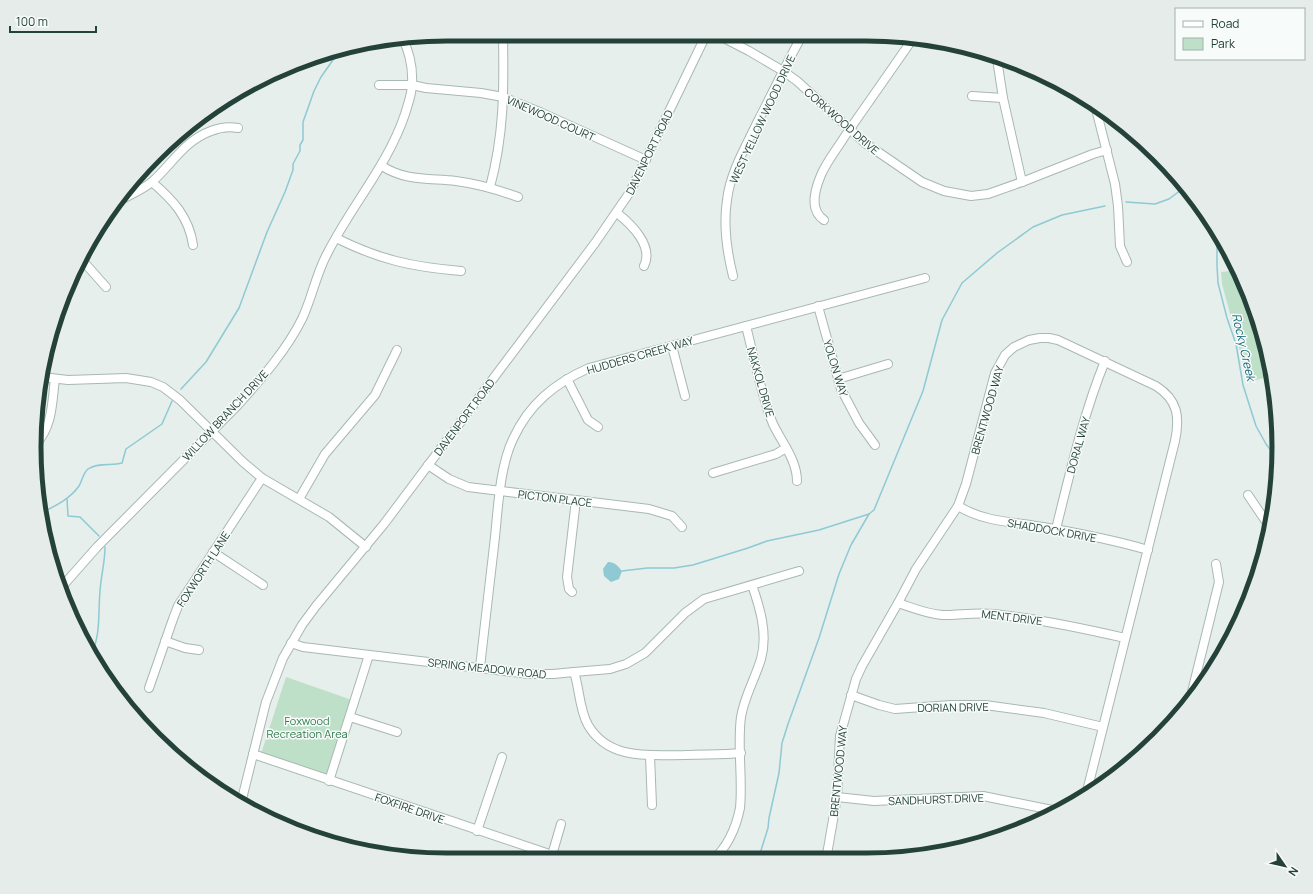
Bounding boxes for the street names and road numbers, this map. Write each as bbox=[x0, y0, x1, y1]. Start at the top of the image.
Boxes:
street label: WEST YELLOW WOOD DRIVE bbox=[726, 52, 798, 186]
street label: CORKWOOD DRIVE bbox=[801, 84, 883, 158]
street label: VINEWOOD COURT bbox=[504, 92, 598, 144]
street label: DAVENPORT ROAD bbox=[622, 107, 676, 197]
street label: HUDDERS CREEK WAY bbox=[585, 332, 696, 377]
street label: YOLON WAY bbox=[820, 338, 852, 399]
street label: NAKKOL DRIVE bbox=[744, 345, 778, 419]
street label: BRENTWOOD WAY bbox=[967, 363, 1007, 456]
street label: WILLOW BRANCH DRIVE bbox=[179, 366, 271, 464]
street label: DAVENPORT ROAD bbox=[430, 375, 498, 459]
street label: DORAL WAY bbox=[1063, 414, 1094, 475]
street label: PICTON PLACE bbox=[517, 486, 593, 510]
street label: SHADDOCK DRIVE bbox=[1006, 515, 1098, 545]
street label: FOXWORTH LANE bbox=[173, 528, 233, 610]
street label: MENT DRIVE bbox=[981, 606, 1043, 628]
street label: SPRING MEADOW ROAD bbox=[427, 654, 547, 682]
street label: DORIAN DRIVE bbox=[917, 699, 989, 715]
street label: BRENTWOOD WAY bbox=[826, 724, 850, 817]
street label: FOXFIRE DRIVE bbox=[373, 789, 447, 827]
street label: SANDHURST DRIVE bbox=[888, 790, 984, 808]

